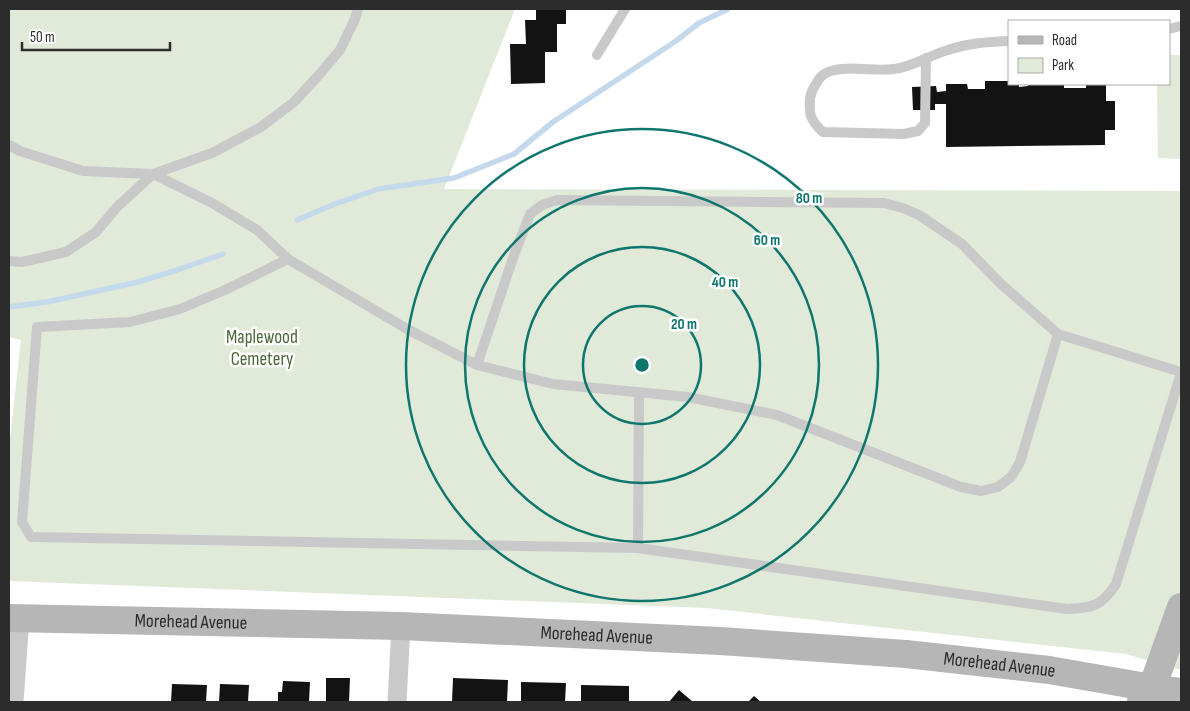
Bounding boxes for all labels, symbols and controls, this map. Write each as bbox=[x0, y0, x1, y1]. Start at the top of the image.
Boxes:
scale bar bbox=[22, 20, 170, 52]
legend bbox=[1008, 20, 1170, 85]
text: 50 m bbox=[30, 28, 55, 47]
text: Road bbox=[1052, 31, 1077, 50]
text: Park bbox=[1052, 56, 1074, 75]
text: 80 m bbox=[796, 189, 822, 208]
text: 60 m bbox=[754, 231, 780, 250]
text: 40 m bbox=[712, 273, 738, 292]
text: 20 m bbox=[671, 315, 697, 334]
park label: Maplewood Cemetery bbox=[226, 326, 298, 371]
centre of rings bbox=[633, 356, 651, 374]
street label: Morehead Avenue bbox=[134, 609, 247, 634]
street label: Morehead Avenue bbox=[540, 621, 653, 649]
street label: Morehead Avenue bbox=[942, 647, 1057, 682]

